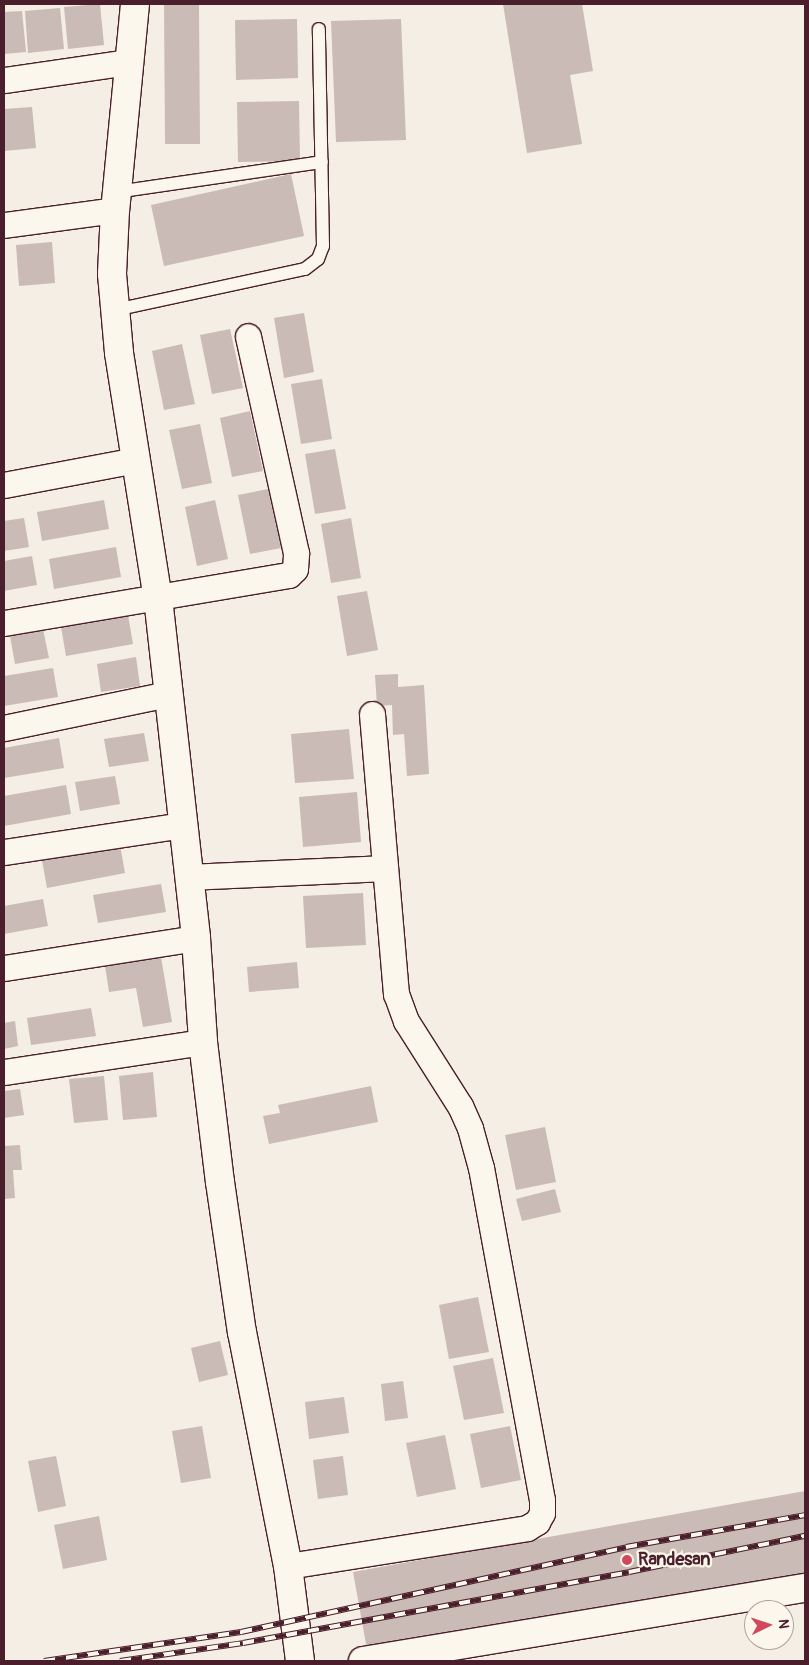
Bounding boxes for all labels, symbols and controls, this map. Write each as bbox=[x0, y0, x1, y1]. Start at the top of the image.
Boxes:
place label: Randesan bbox=[638, 1549, 710, 1571]
marker: Randesan bbox=[620, 1553, 634, 1567]
north arrow bbox=[744, 1600, 794, 1650]
text: N bbox=[775, 1619, 792, 1629]

